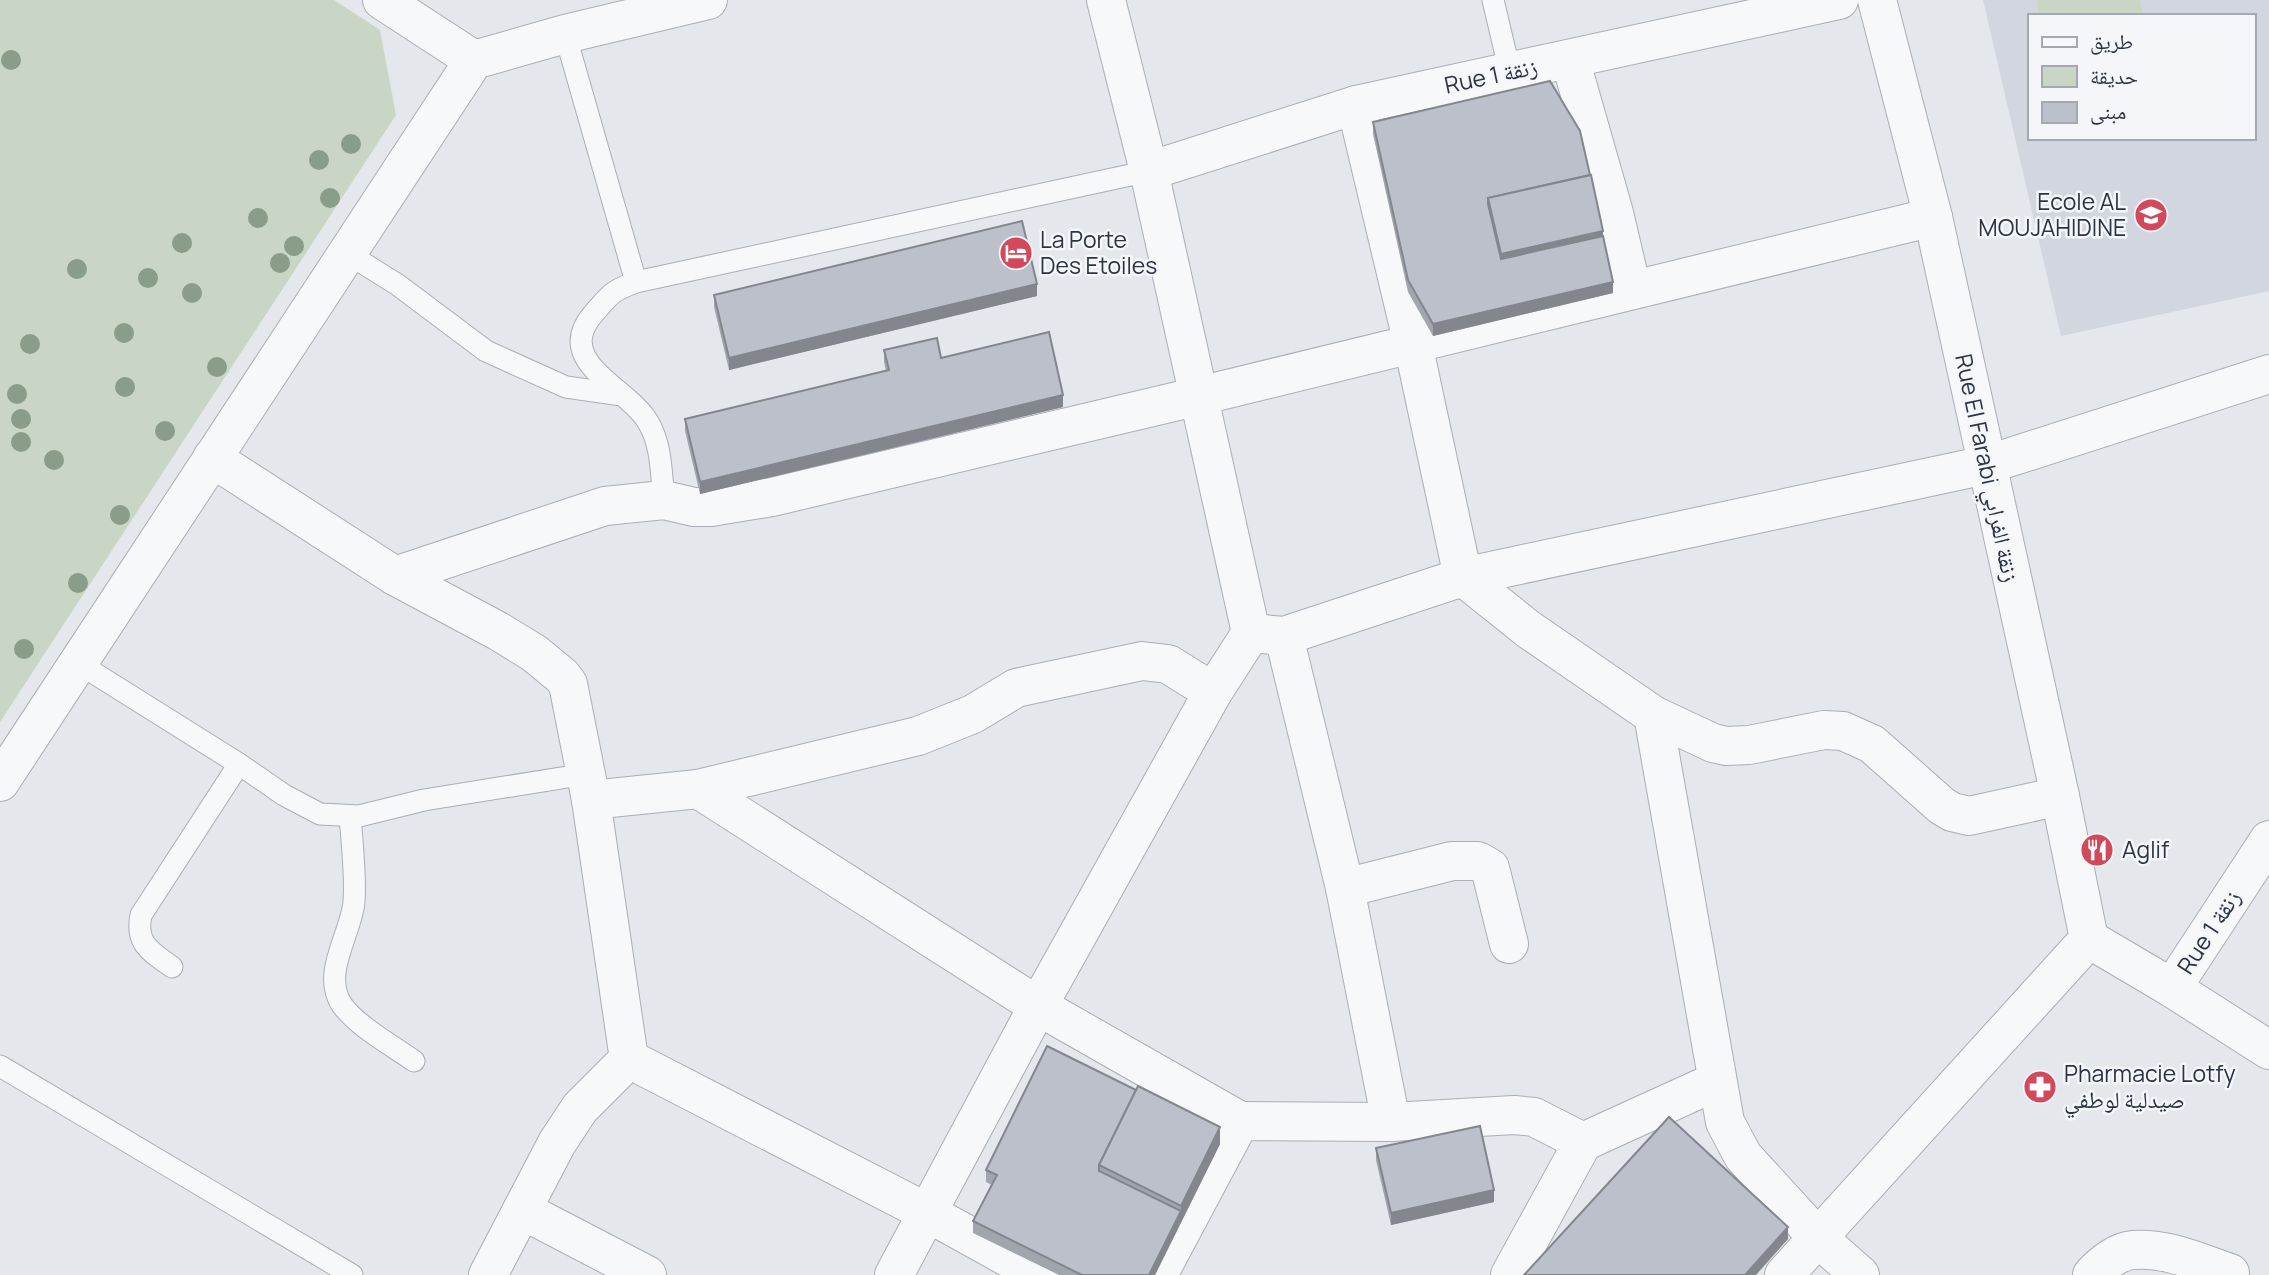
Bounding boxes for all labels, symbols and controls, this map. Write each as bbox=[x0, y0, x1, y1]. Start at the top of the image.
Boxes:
legend bbox=[2028, 14, 2255, 140]
text: طريق bbox=[2090, 27, 2133, 55]
street label: Rue 1 زنقة bbox=[1441, 50, 1540, 100]
text: حديقة bbox=[2090, 62, 2138, 90]
text: مبنى bbox=[2090, 97, 2126, 125]
place label: Ecole AL MOUJAHIDINE bbox=[1978, 185, 2126, 243]
school or university icon: Ecole AL MOUJAHIDINE bbox=[2132, 196, 2170, 234]
place label: La Porte Des Etoiles bbox=[1040, 223, 1157, 281]
hotel icon: La Porte Des Etoiles bbox=[997, 234, 1035, 272]
street label: Rue El Farabi زنقة الفرابي bbox=[1944, 351, 2028, 586]
restaurant icon: Aglif bbox=[2078, 831, 2116, 869]
place label: Aglif bbox=[2122, 833, 2169, 865]
street label: Rue 1 زنقة bbox=[2169, 883, 2247, 980]
place label: Pharmacie Lotfy صيدلية لوطفي bbox=[2064, 1057, 2236, 1119]
pharmacy icon: Pharmacie Lotfy صيدلية لوطفي bbox=[2021, 1068, 2059, 1106]

